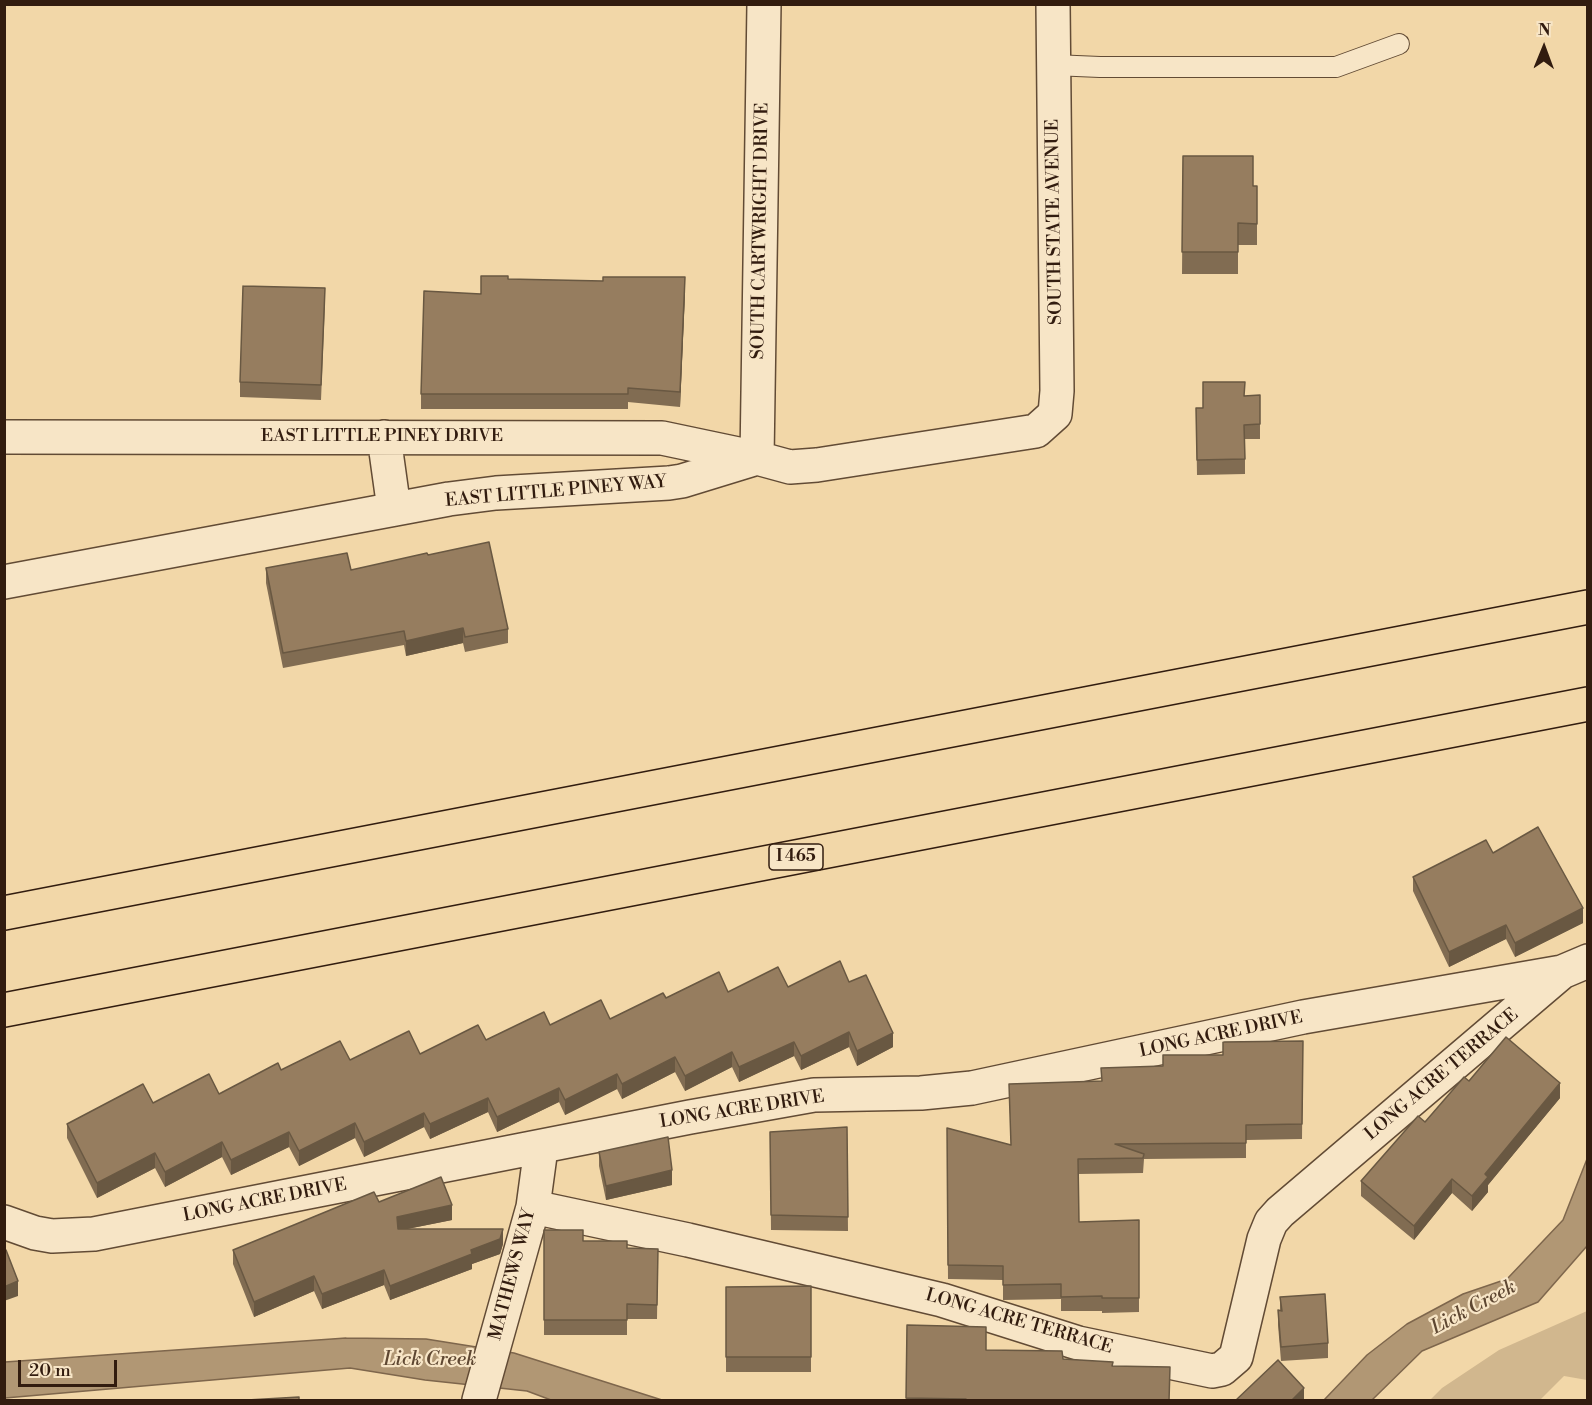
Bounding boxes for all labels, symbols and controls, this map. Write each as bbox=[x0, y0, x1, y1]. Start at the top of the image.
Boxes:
north arrow bbox=[1514, 18, 1574, 78]
text: N bbox=[1538, 20, 1551, 40]
street label: SOUTH CARTWRIGHT DRIVE bbox=[748, 102, 774, 360]
street label: SOUTH STATE AVENUE bbox=[1042, 119, 1068, 325]
street label: EAST LITTLE PINEY DRIVE bbox=[261, 426, 503, 448]
street label: EAST LITTLE PINEY WAY bbox=[444, 472, 668, 512]
road number: I 465 bbox=[769, 844, 823, 870]
street label: LONG ACRE TERRACE bbox=[1361, 1004, 1523, 1146]
street label: LONG ACRE DRIVE bbox=[1137, 1007, 1305, 1063]
street label: LONG ACRE DRIVE bbox=[658, 1086, 826, 1134]
street label: LONG ACRE DRIVE bbox=[181, 1175, 349, 1227]
street label: MATHEWS WAY bbox=[485, 1207, 541, 1343]
water label: Lick Creek bbox=[1427, 1276, 1521, 1340]
street label: LONG ACRE TERRACE bbox=[923, 1285, 1115, 1359]
scale bar bbox=[21, 1348, 120, 1386]
water label: Lick Creek bbox=[384, 1348, 476, 1372]
text: 20 m bbox=[29, 1359, 71, 1382]

